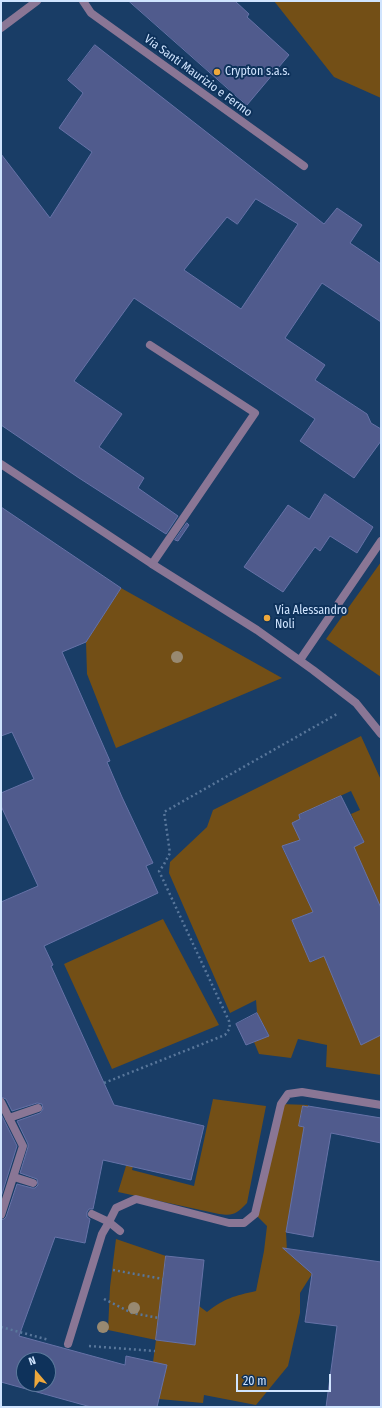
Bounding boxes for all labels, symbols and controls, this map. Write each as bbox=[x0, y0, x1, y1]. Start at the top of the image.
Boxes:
street label: Via Santi Maurizio e Fermo bbox=[141, 32, 255, 120]
place label: Crypton s.a.s. bbox=[225, 65, 290, 79]
marker: Crypton s.a.s. bbox=[212, 67, 222, 77]
place label: Via Alessandro Noli bbox=[275, 604, 347, 632]
marker: Via Alessandro Noli bbox=[262, 613, 272, 623]
north arrow bbox=[16, 1352, 56, 1392]
text: N bbox=[27, 1354, 37, 1368]
scale bar bbox=[238, 1366, 333, 1392]
text: 20 m bbox=[243, 1374, 267, 1388]

